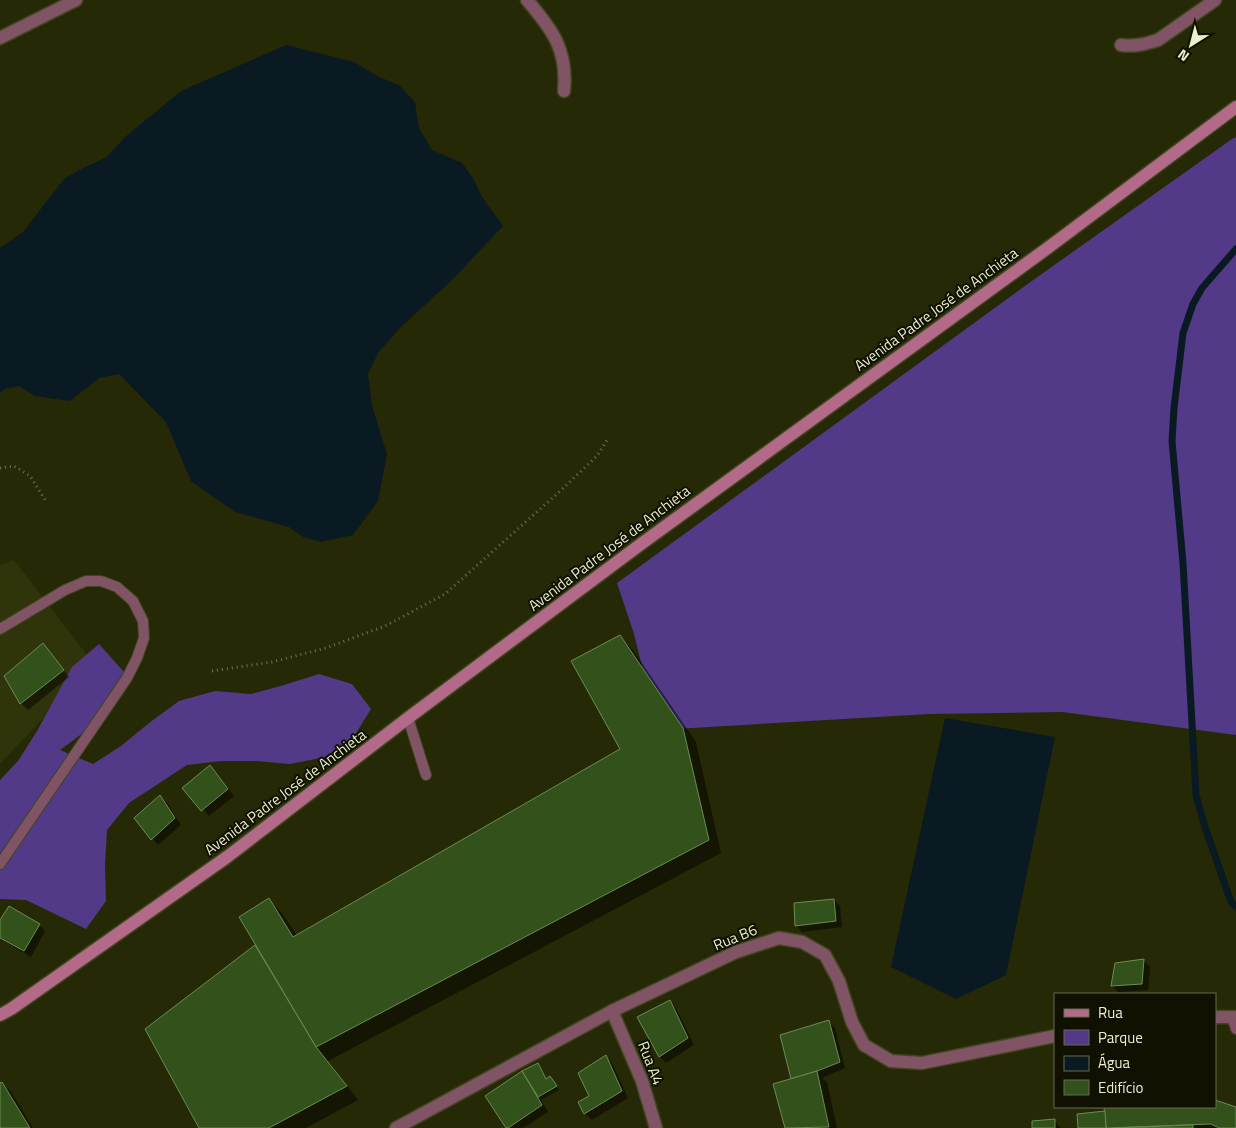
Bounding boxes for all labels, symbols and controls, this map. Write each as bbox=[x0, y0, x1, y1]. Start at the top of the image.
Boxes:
north arrow bbox=[1166, 20, 1216, 70]
text: N bbox=[1173, 45, 1193, 67]
street label: Avenida Padre José de Anchieta bbox=[849, 241, 1023, 376]
street label: Avenida Padre José de Anchieta bbox=[523, 479, 695, 617]
street label: Avenida Padre José de Anchieta bbox=[199, 723, 371, 861]
street label: Rua B6 bbox=[710, 918, 760, 956]
legend bbox=[1054, 993, 1216, 1108]
text: Rua bbox=[1098, 1001, 1123, 1024]
text: Parque bbox=[1098, 1026, 1143, 1049]
street label: Rua A4 bbox=[632, 1038, 670, 1088]
text: Água bbox=[1098, 1051, 1130, 1074]
text: Edifício bbox=[1098, 1076, 1143, 1099]

